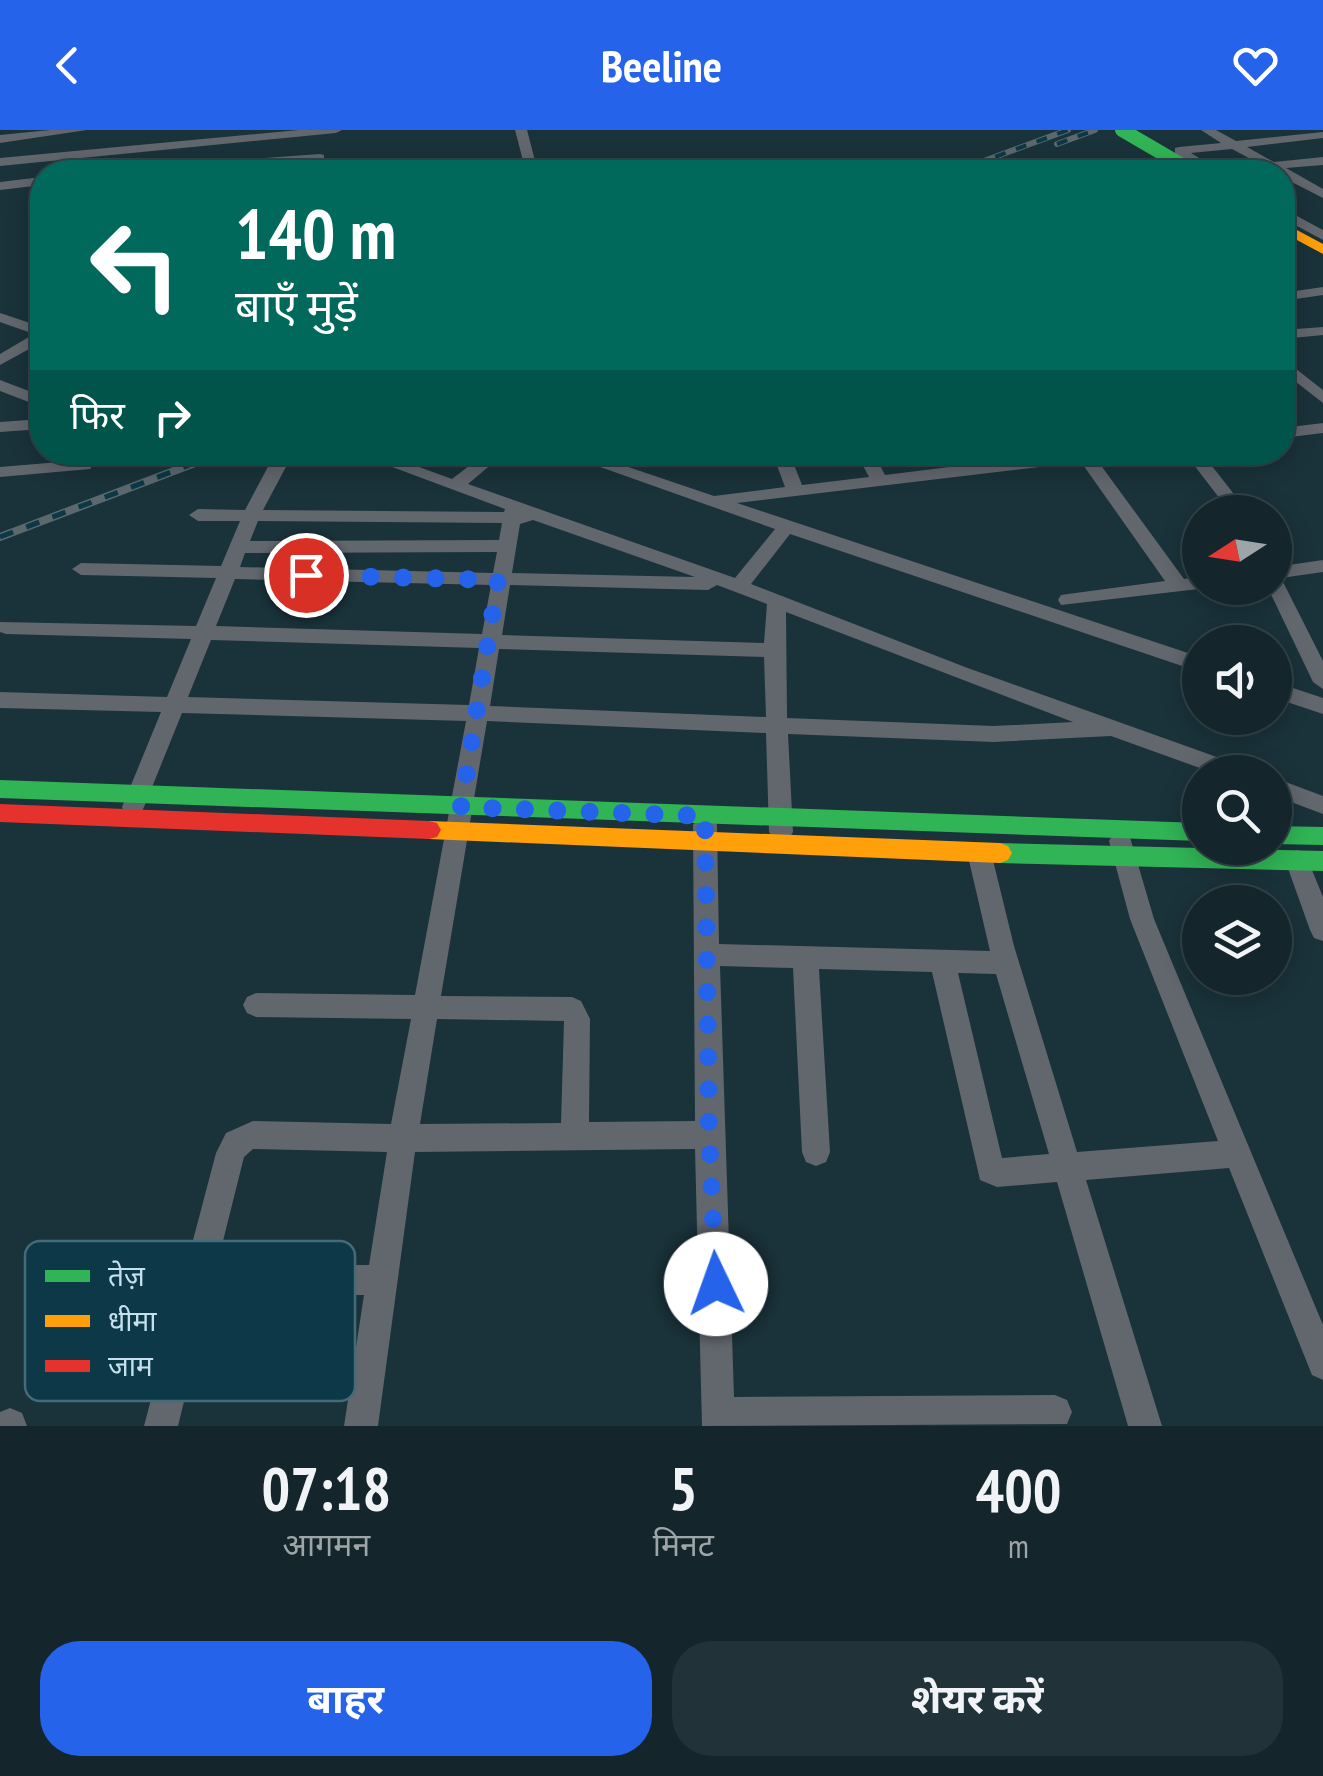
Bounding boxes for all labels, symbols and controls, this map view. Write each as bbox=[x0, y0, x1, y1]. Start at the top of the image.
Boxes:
text: Beeline bbox=[601, 36, 722, 94]
icon: back bbox=[40, 38, 95, 93]
icon: heart bbox=[1228, 38, 1283, 93]
text: 140 m bbox=[235, 188, 396, 278]
icon: left bbox=[70, 200, 200, 330]
text: बाएँ मुड़ें bbox=[235, 276, 358, 334]
text: फिर bbox=[70, 390, 125, 439]
icon: right bbox=[145, 390, 200, 445]
north arrow bbox=[1182, 495, 1292, 605]
map controls bbox=[1182, 495, 1292, 995]
pin bbox=[264, 533, 349, 618]
icon: arrive bbox=[279, 548, 334, 603]
button: sound bbox=[1182, 625, 1292, 735]
button: search bbox=[1182, 755, 1292, 865]
button: layers bbox=[1182, 885, 1292, 995]
position arrow bbox=[664, 1232, 768, 1336]
legend bbox=[25, 1241, 355, 1401]
text: तेज़ bbox=[108, 1257, 146, 1294]
text: धीमा bbox=[108, 1302, 157, 1339]
text: जाम bbox=[108, 1347, 154, 1384]
text: 07:18 bbox=[261, 1449, 391, 1527]
text: 5 bbox=[669, 1449, 698, 1527]
text: 400 bbox=[975, 1451, 1062, 1529]
text: आगमन bbox=[283, 1523, 370, 1565]
text: मिनट bbox=[653, 1523, 714, 1565]
text: m bbox=[1008, 1525, 1029, 1567]
button: बाहर bbox=[40, 1641, 652, 1756]
button: शेयर करें bbox=[672, 1641, 1283, 1756]

